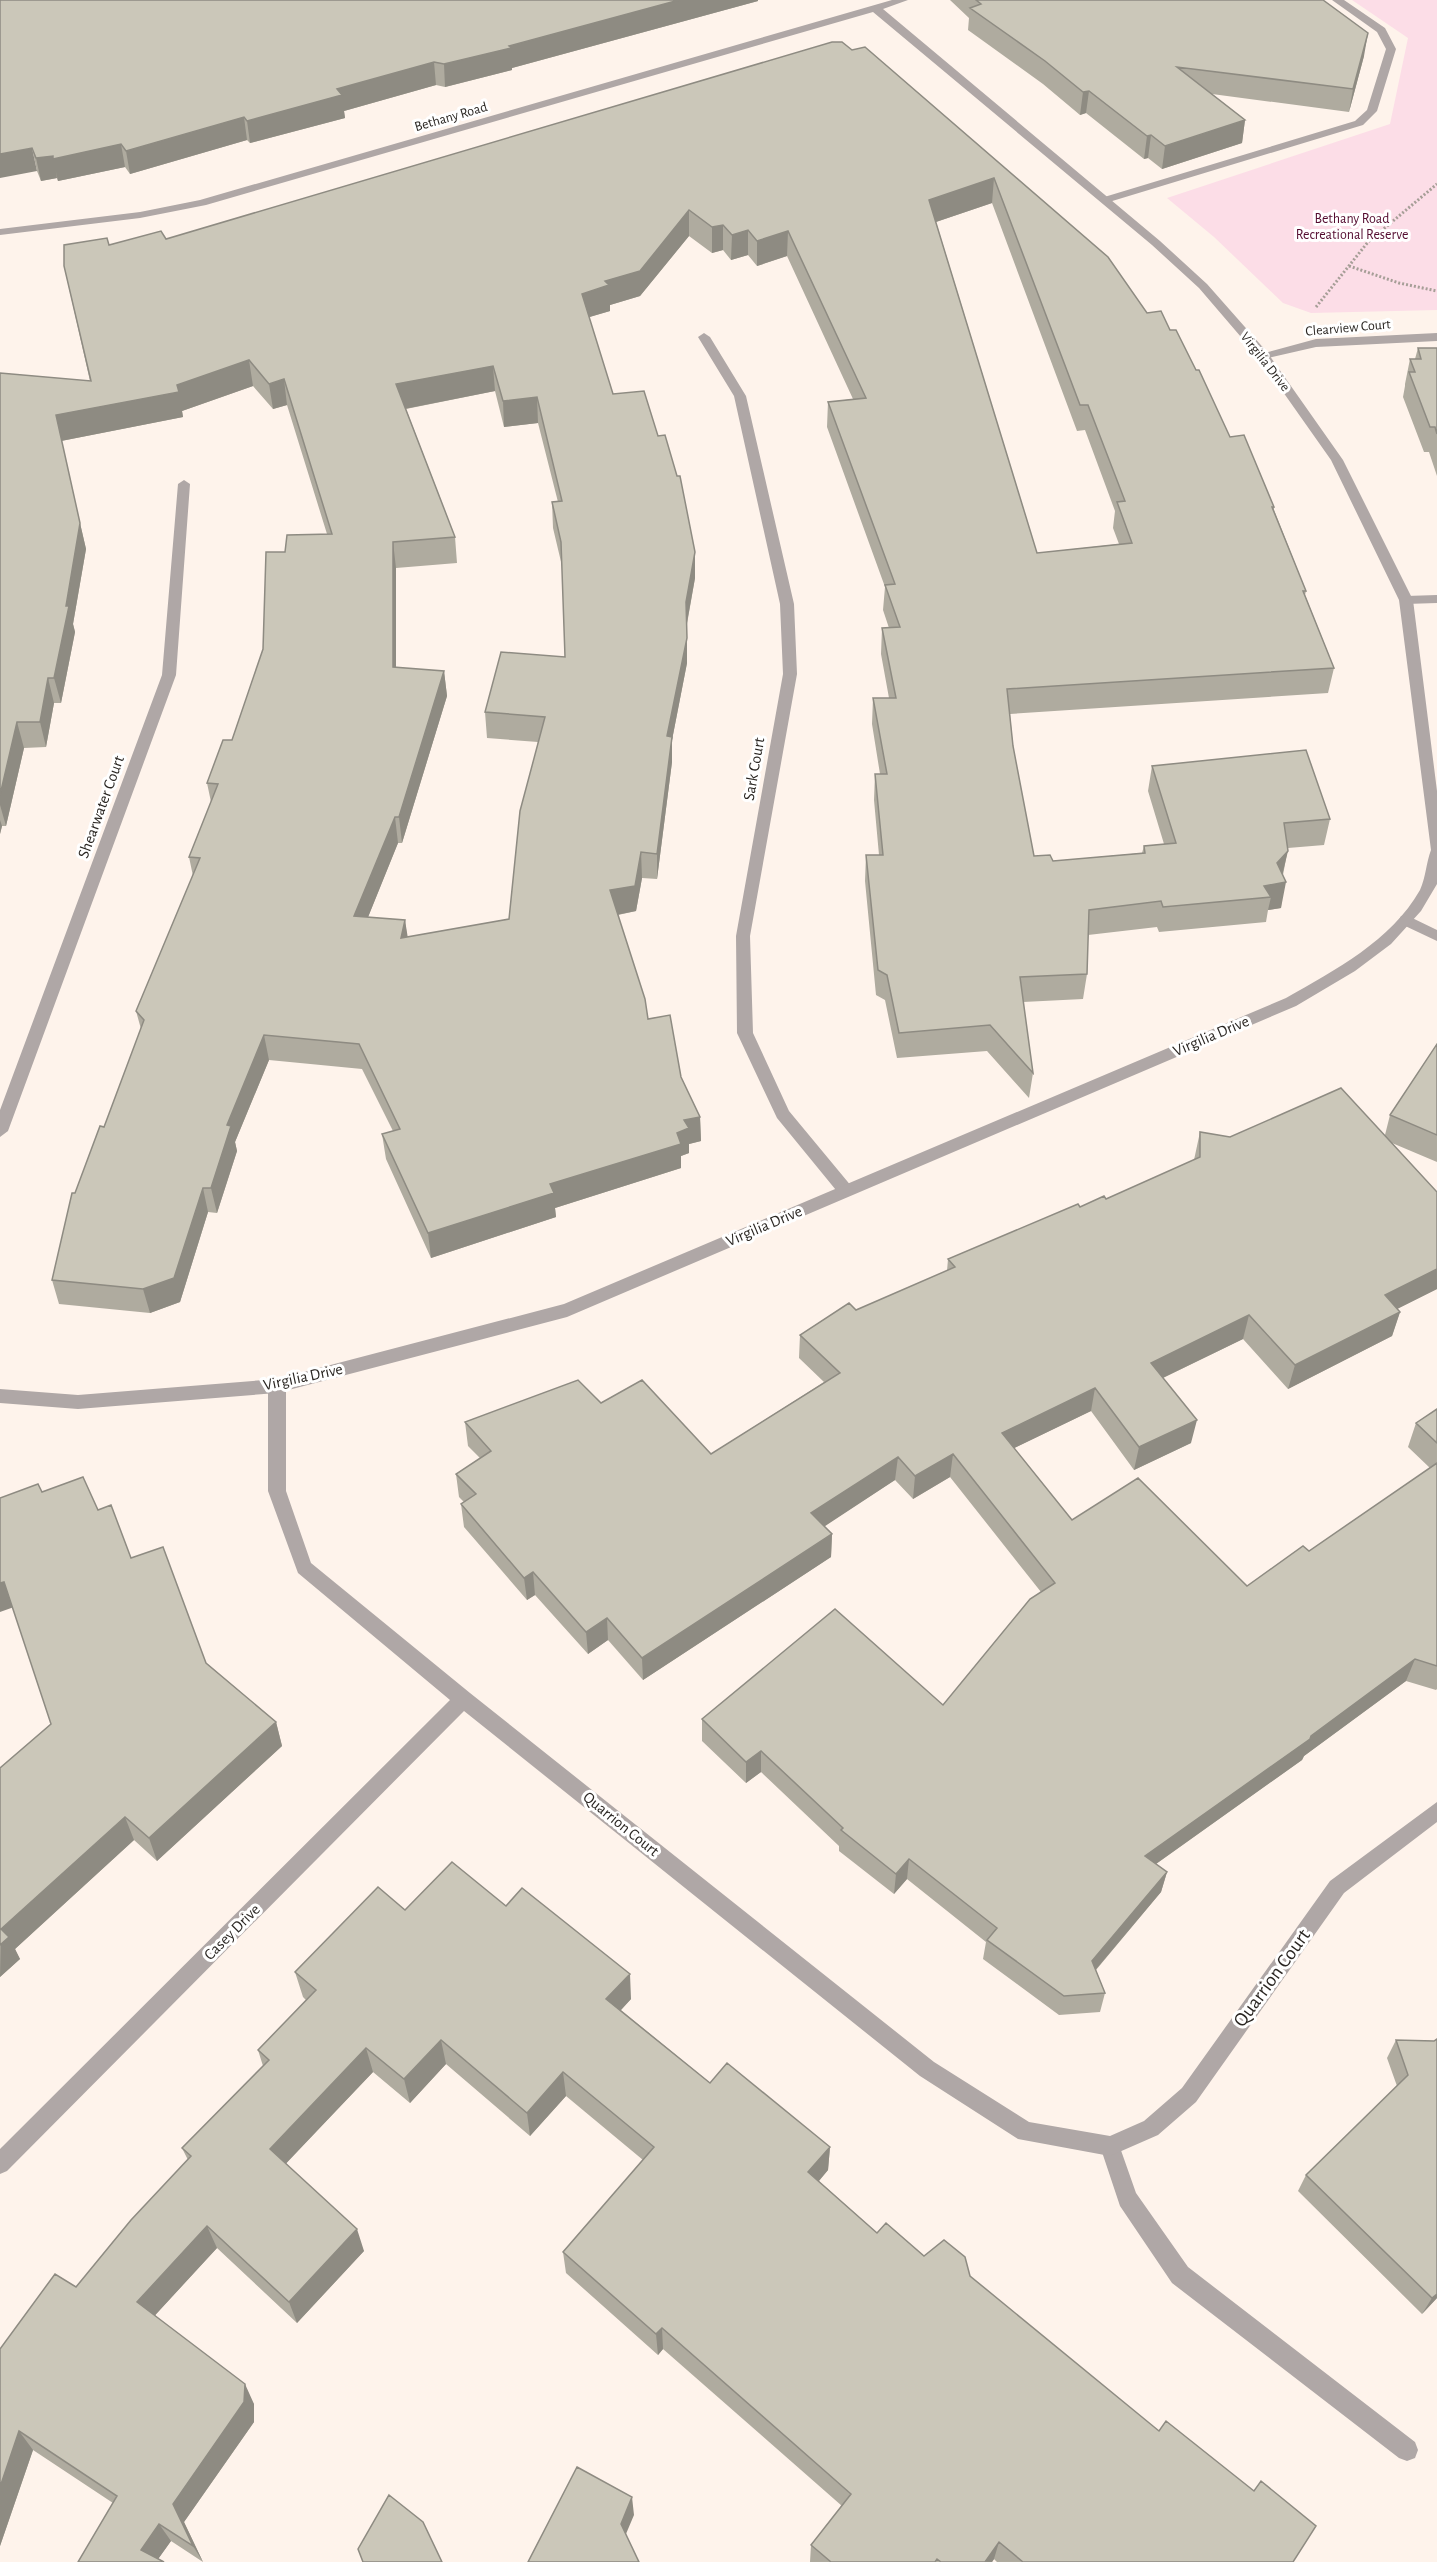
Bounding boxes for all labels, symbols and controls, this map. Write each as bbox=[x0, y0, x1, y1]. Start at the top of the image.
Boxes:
street label: Bethany Road bbox=[413, 100, 489, 134]
park label: Bethany Road Recreational Reserve bbox=[1296, 212, 1408, 242]
street label: Clearview Court bbox=[1305, 317, 1392, 339]
street label: Virgilia Drive bbox=[1238, 330, 1292, 394]
street label: Sark Court bbox=[741, 736, 767, 802]
street label: Shearwater Court bbox=[75, 754, 127, 860]
street label: Virgilia Drive bbox=[1171, 1013, 1251, 1059]
street label: Virgilia Drive bbox=[724, 1203, 804, 1249]
street label: Virgilia Drive bbox=[262, 1361, 344, 1393]
street label: Quarrion Court bbox=[579, 1789, 662, 1860]
street label: Casey Drive bbox=[201, 1901, 264, 1964]
street label: Quarrion Court bbox=[1230, 1925, 1314, 2031]

